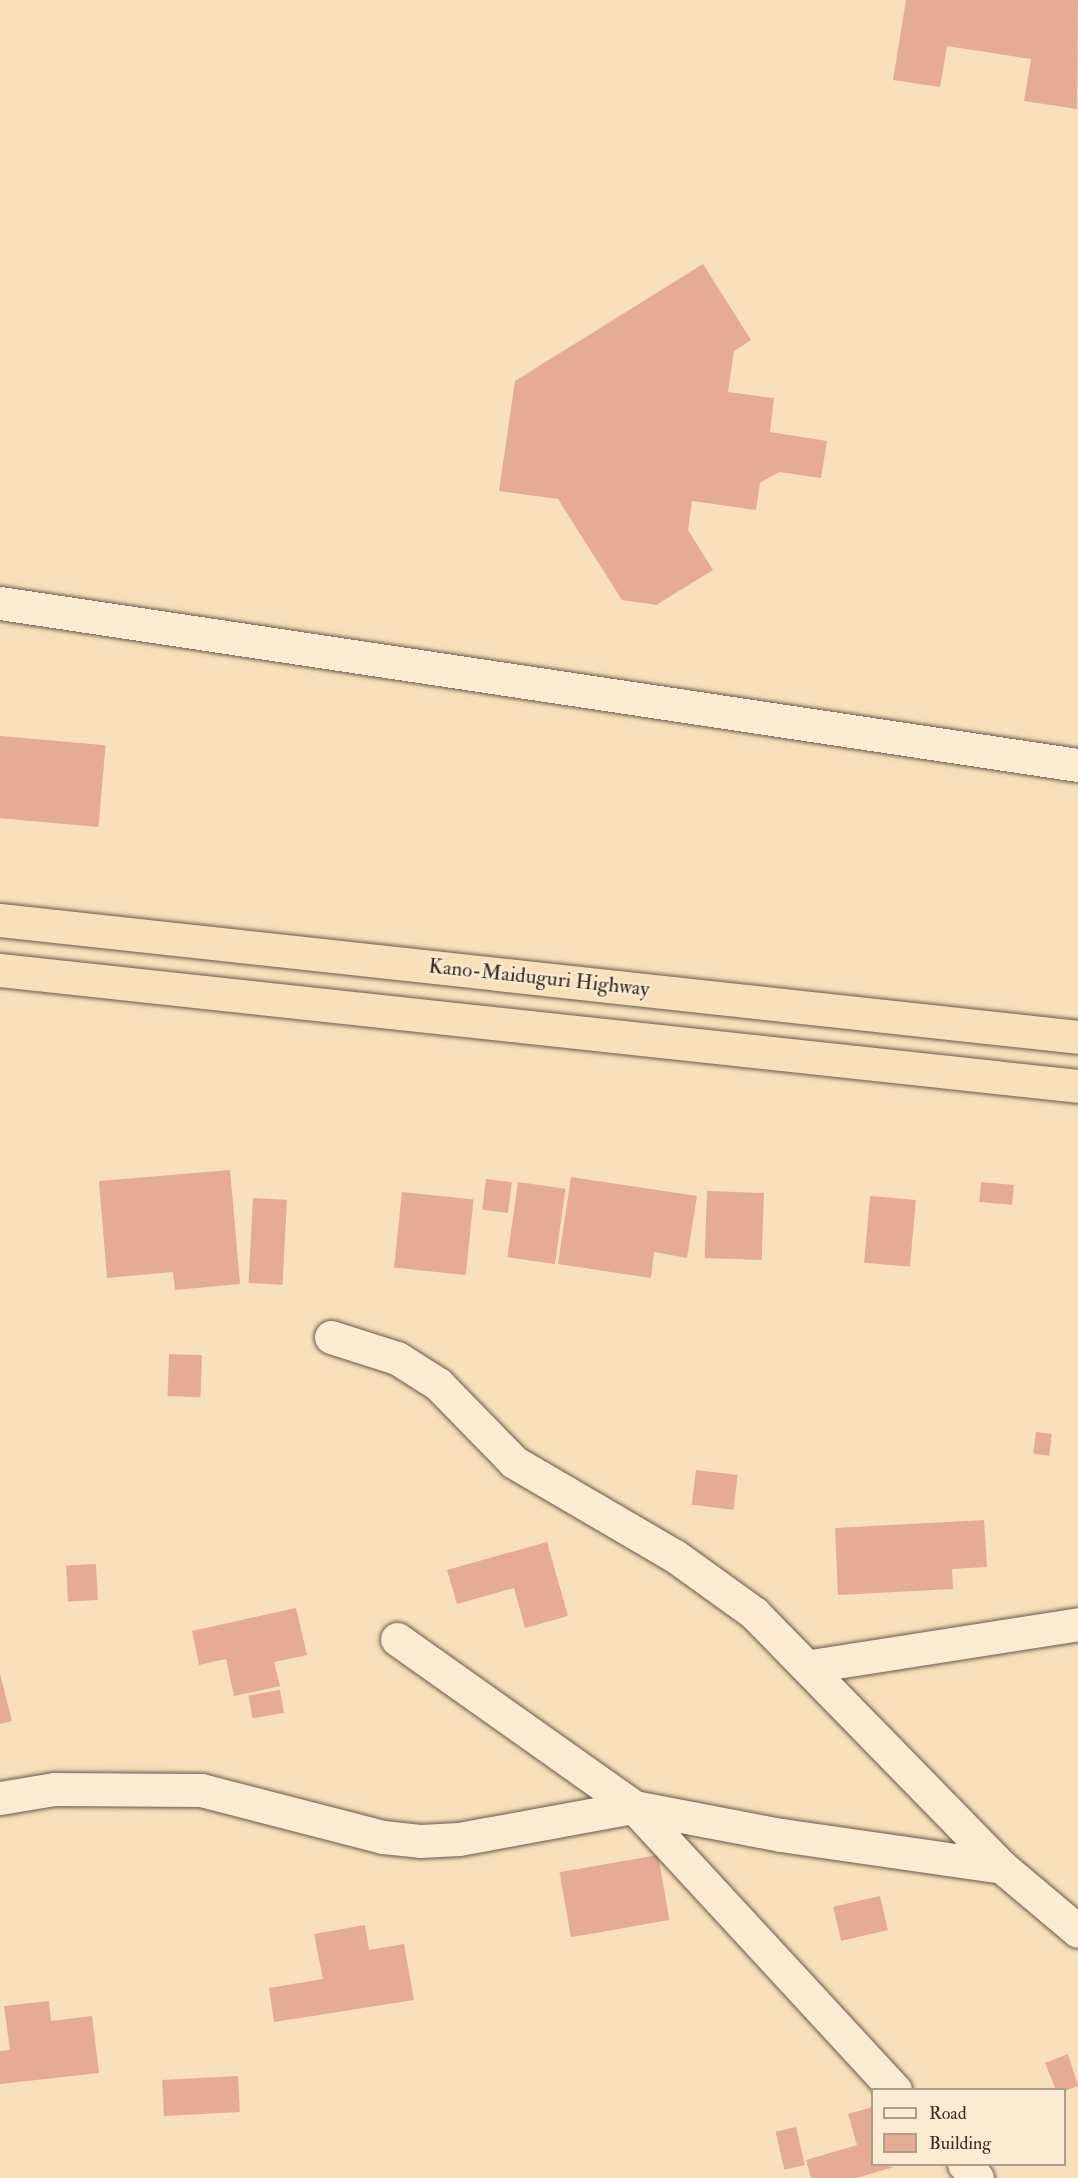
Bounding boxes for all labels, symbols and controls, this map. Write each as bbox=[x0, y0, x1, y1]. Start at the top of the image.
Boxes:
street label: Kano-Maiduguri Highway bbox=[427, 954, 651, 1002]
legend bbox=[871, 2088, 1066, 2166]
text: Road bbox=[929, 2102, 967, 2125]
text: Building bbox=[929, 2132, 991, 2155]

